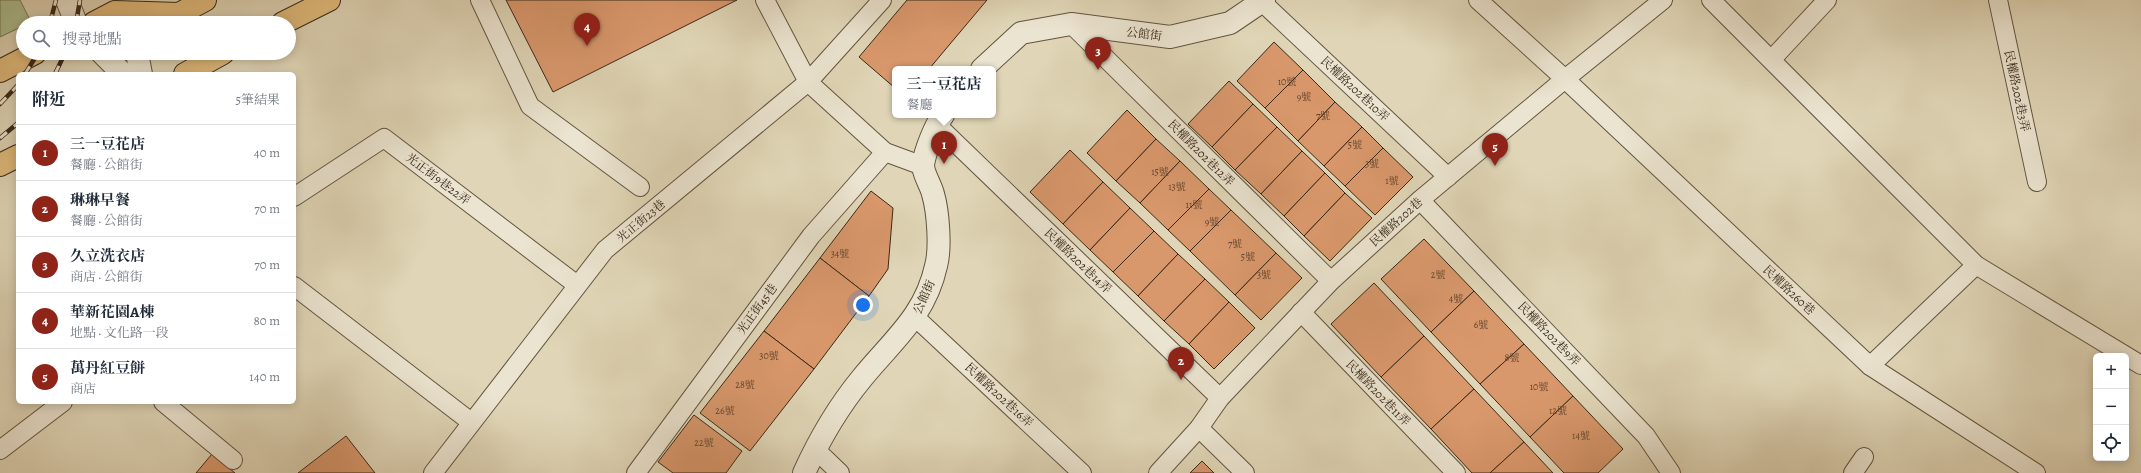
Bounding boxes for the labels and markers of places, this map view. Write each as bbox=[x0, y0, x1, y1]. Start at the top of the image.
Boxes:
pin: 4 bbox=[574, 13, 600, 46]
pin: 3 bbox=[1085, 37, 1111, 70]
pin: 1 bbox=[931, 131, 957, 164]
pin: 5 bbox=[1482, 133, 1508, 166]
pin: 2 bbox=[1168, 347, 1194, 380]

